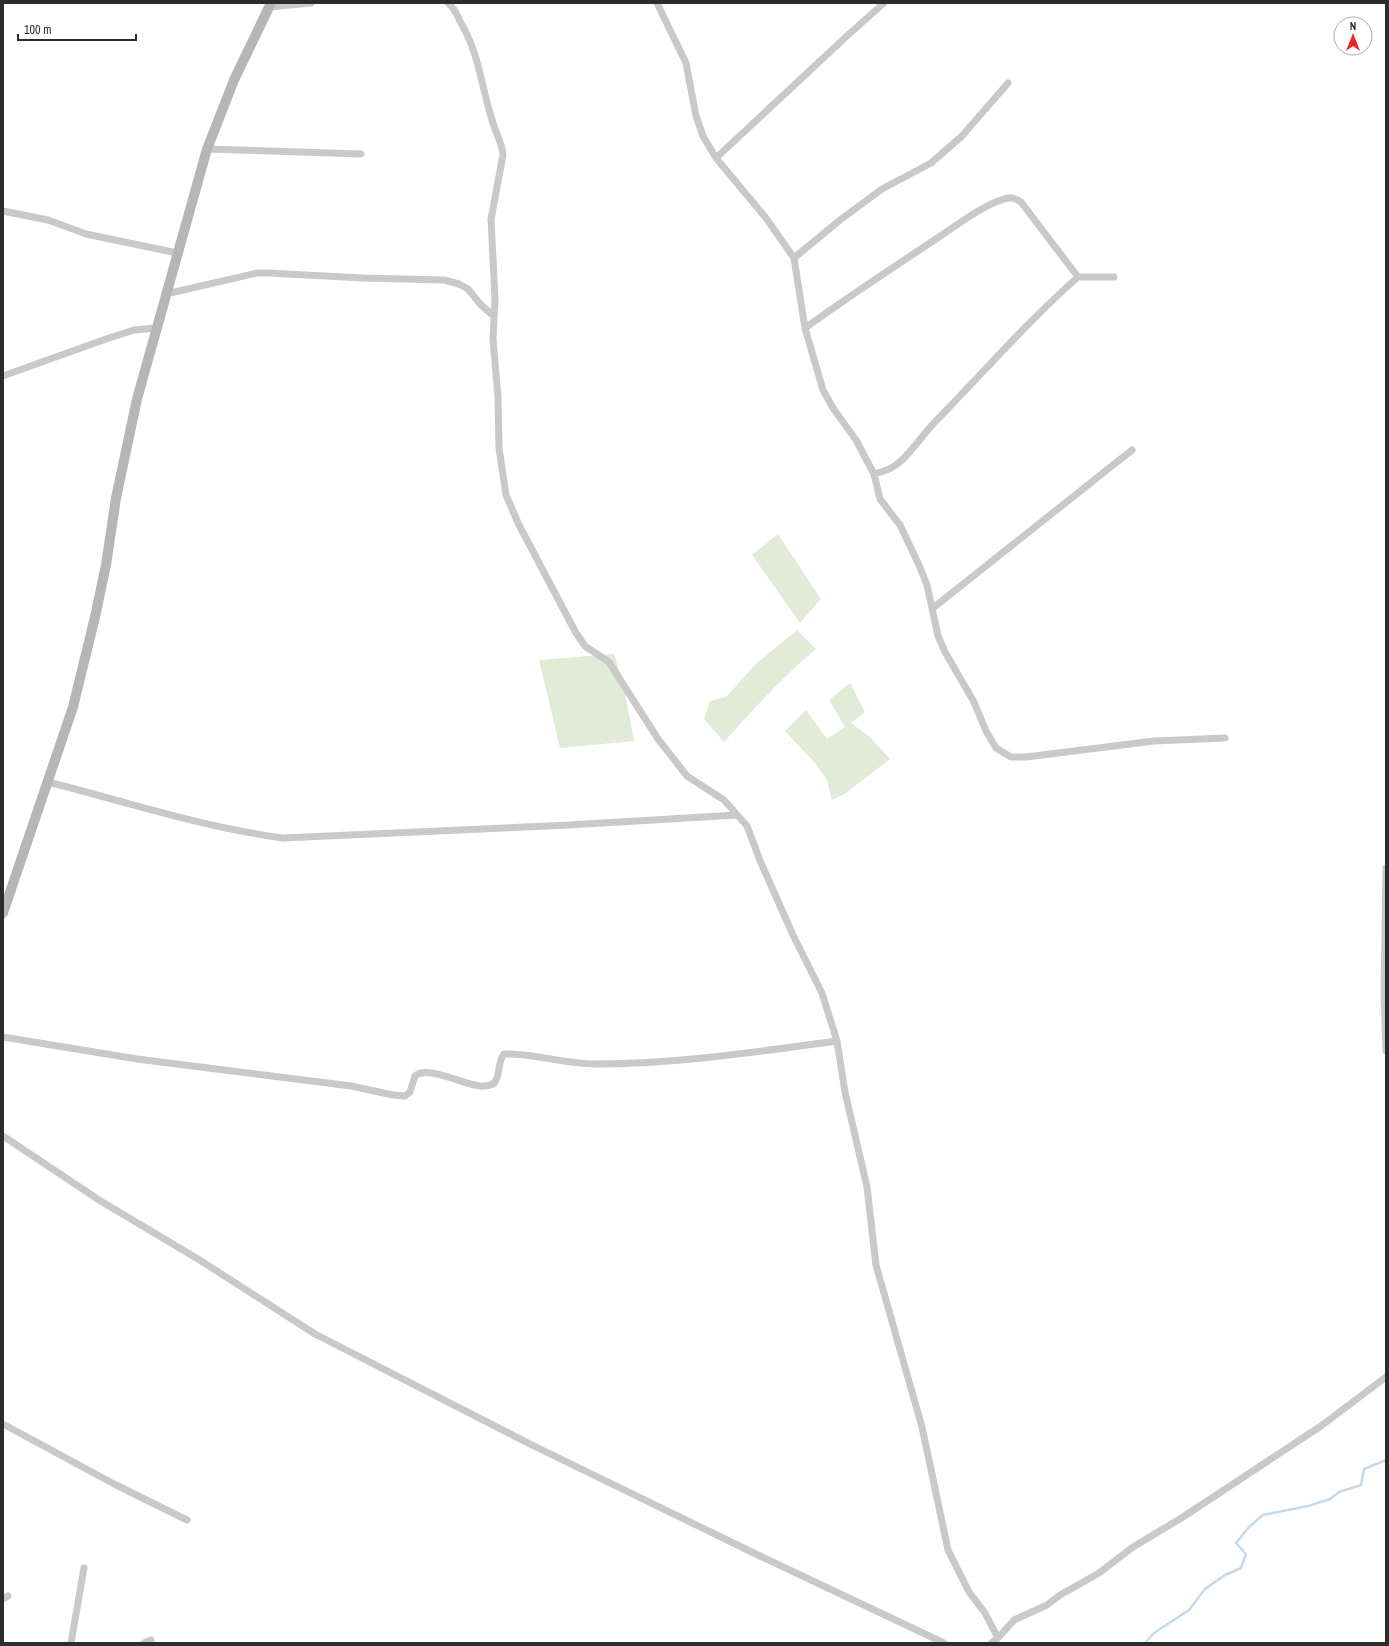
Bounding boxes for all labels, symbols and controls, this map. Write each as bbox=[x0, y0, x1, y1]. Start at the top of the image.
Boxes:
scale bar bbox=[18, 16, 136, 42]
north arrow bbox=[1333, 16, 1373, 56]
text: N bbox=[1350, 19, 1356, 33]
text: 100 m bbox=[24, 22, 51, 38]

